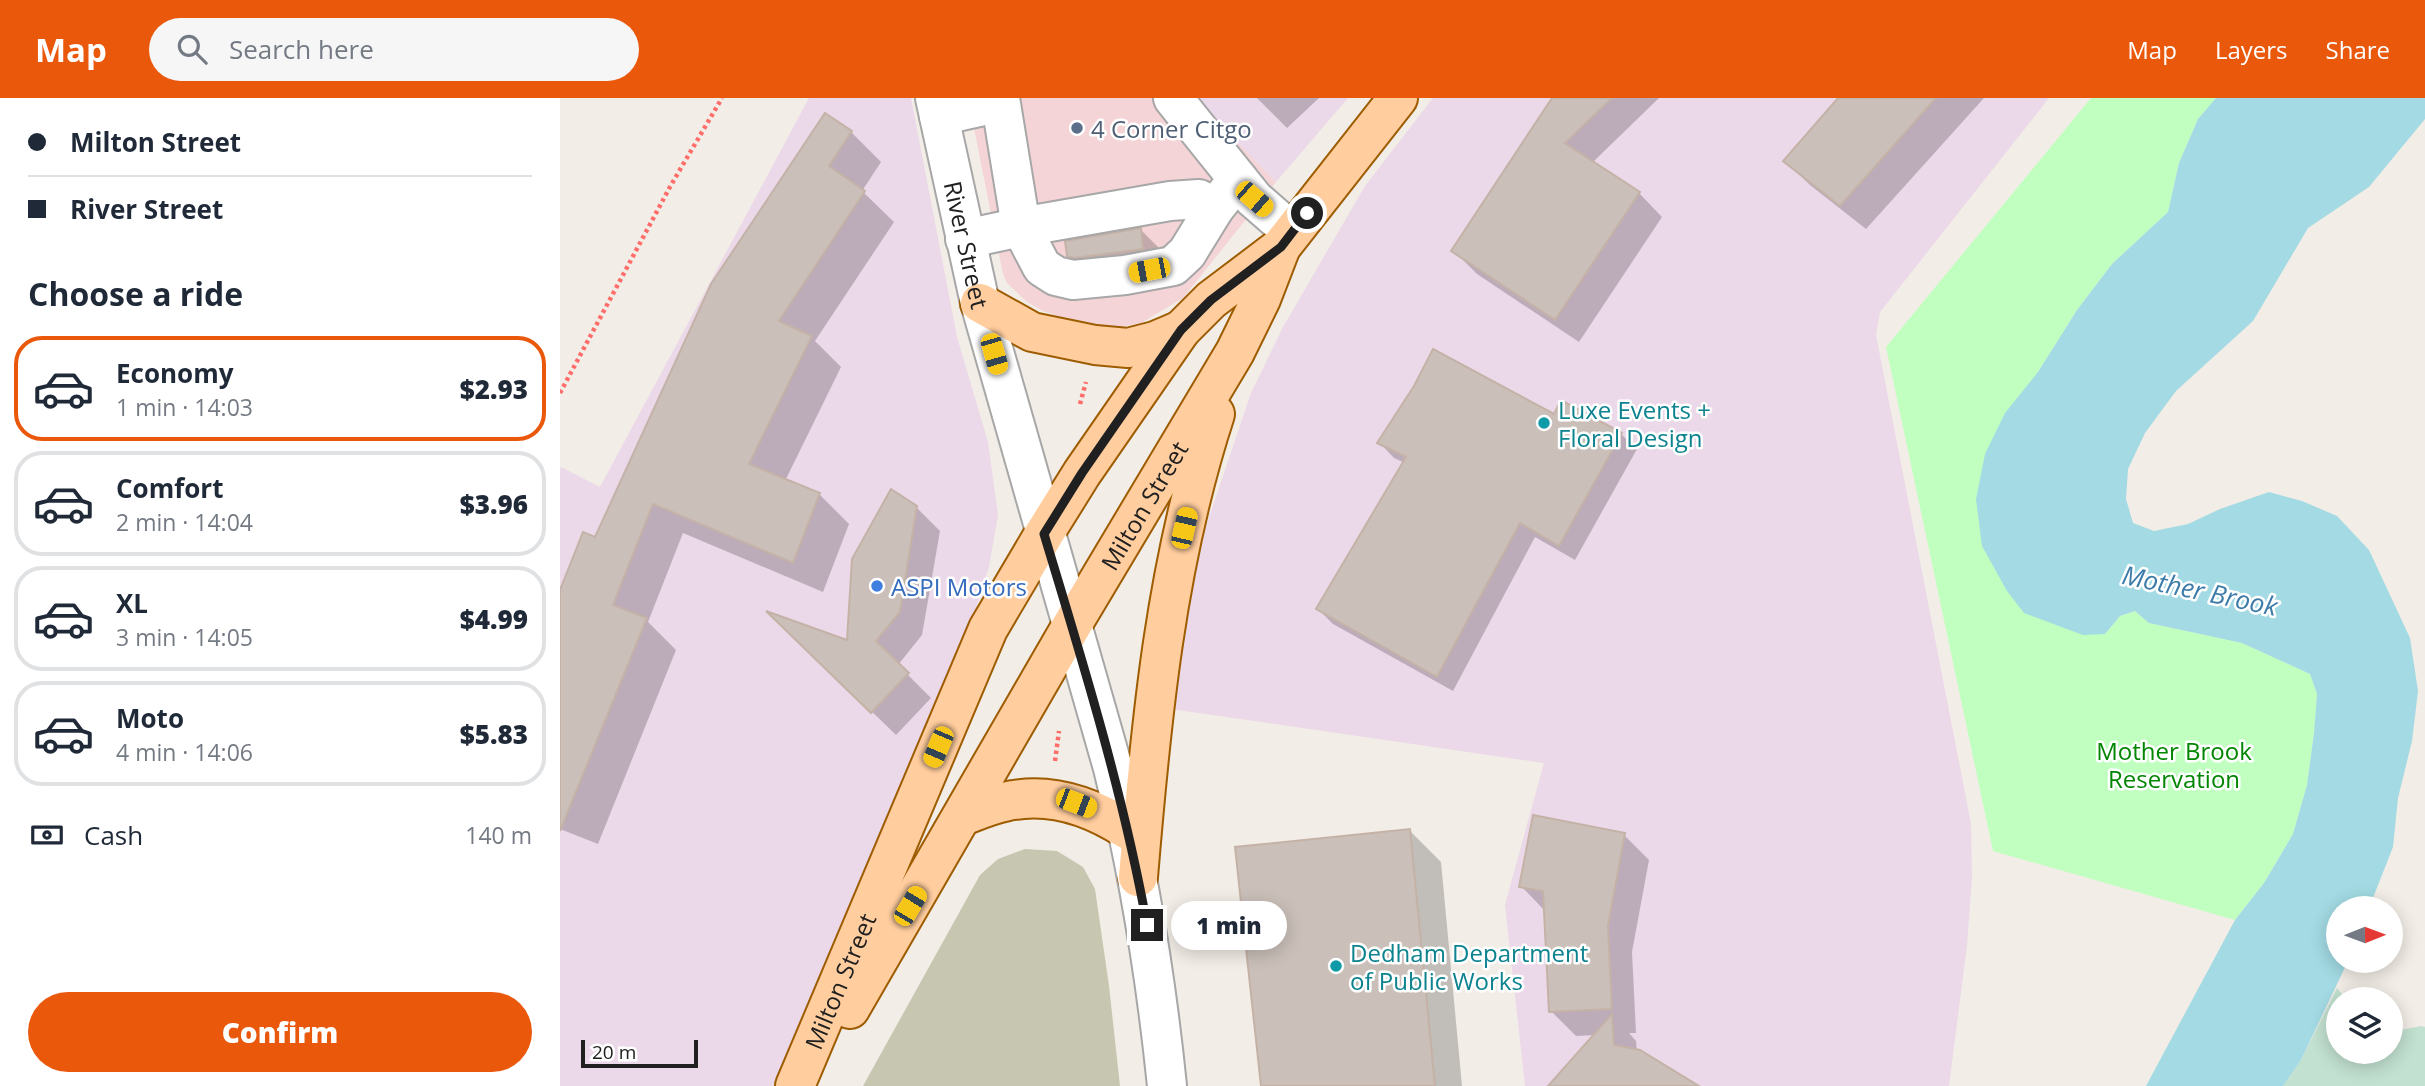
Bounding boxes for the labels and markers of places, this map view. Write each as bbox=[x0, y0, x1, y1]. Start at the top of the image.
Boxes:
place label: 4 Corner Citgo bbox=[1091, 112, 1252, 145]
marker: 4 Corner Citgo bbox=[1069, 120, 1085, 136]
place label: Luxe Events + Floral Design bbox=[1558, 393, 1711, 454]
marker: Luxe Events + Floral Design bbox=[1536, 415, 1552, 431]
place label: ASPI Motors bbox=[891, 570, 1027, 603]
marker: ASPI Motors bbox=[869, 578, 885, 594]
place label: Dedham Department of Public Works bbox=[1350, 936, 1588, 997]
marker: Dedham Department of Public Works bbox=[1328, 958, 1344, 974]

